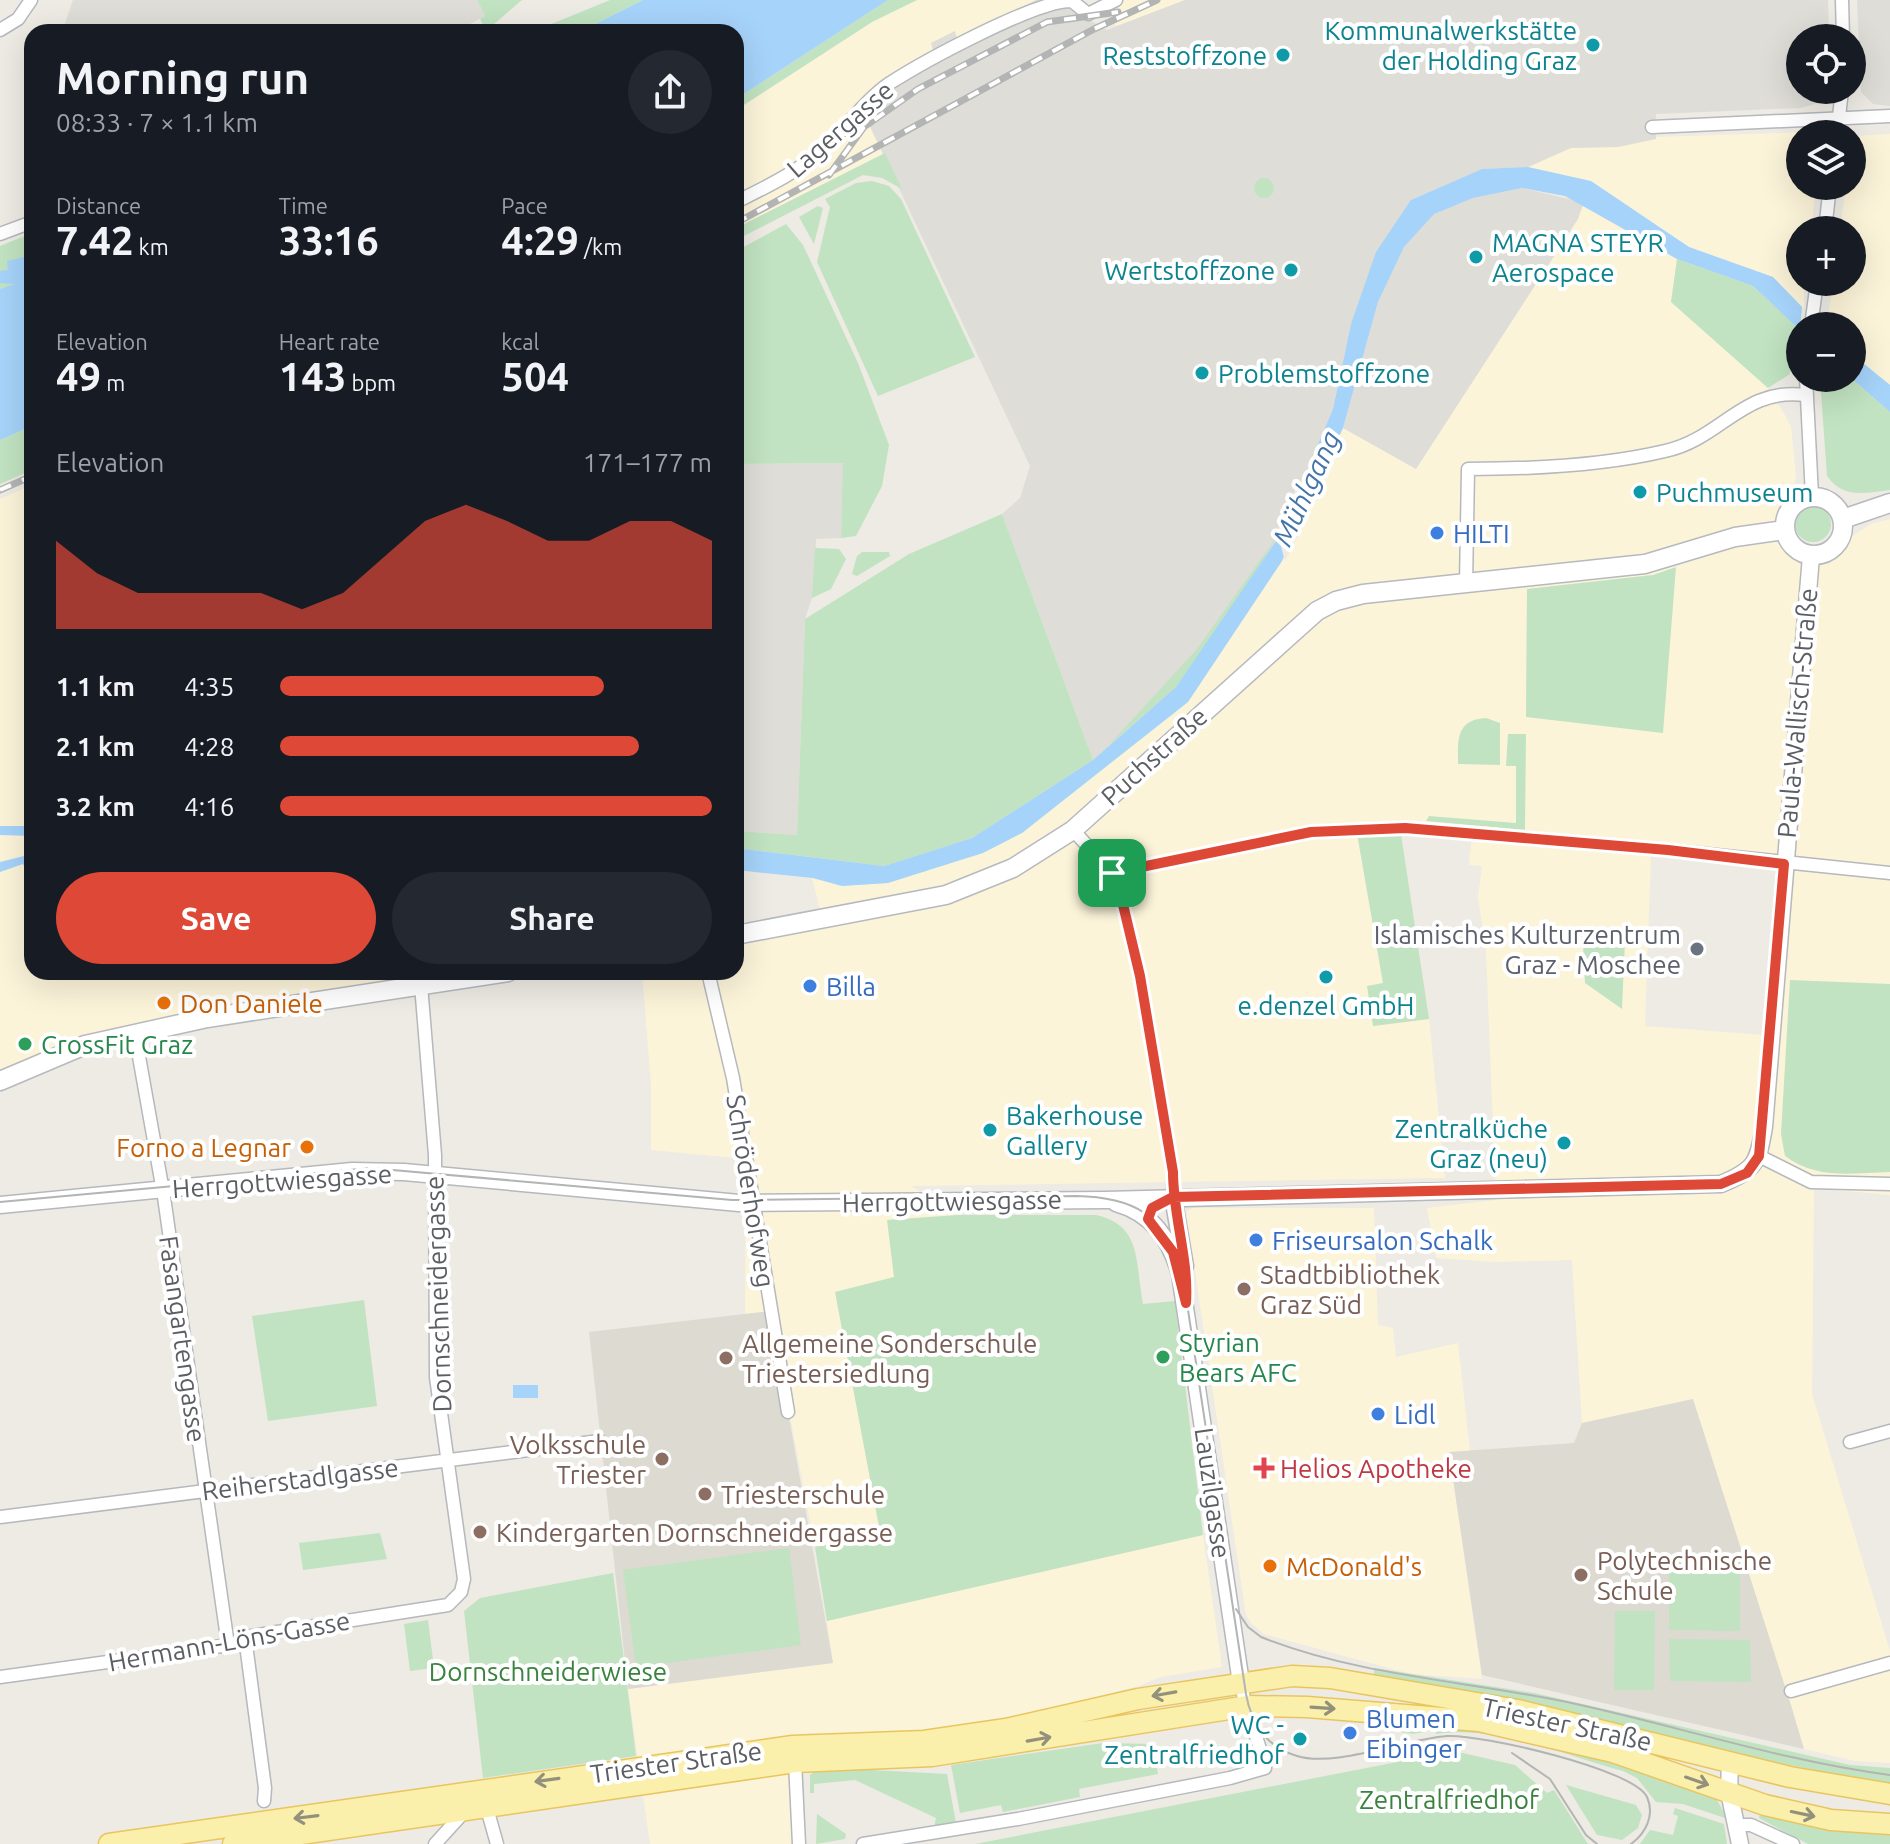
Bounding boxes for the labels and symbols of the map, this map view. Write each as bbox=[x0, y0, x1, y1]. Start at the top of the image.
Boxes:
place label: Kommunalwerkstätte der Holding Graz bbox=[1325, 16, 1577, 75]
marker: Kommunalwerkstätte der Holding Graz bbox=[1584, 36, 1602, 54]
place label: Reststoffzone bbox=[1102, 41, 1267, 70]
marker: Reststoffzone bbox=[1274, 46, 1292, 64]
street label: Lagergasse bbox=[781, 75, 899, 183]
place label: MAGNA STEYR Aerospace bbox=[1492, 228, 1664, 287]
marker: MAGNA STEYR Aerospace bbox=[1467, 248, 1485, 266]
place label: Wertstoffzone bbox=[1104, 256, 1275, 285]
marker: Wertstoffzone bbox=[1282, 261, 1300, 279]
place label: Problemstoffzone bbox=[1218, 359, 1430, 388]
marker: Problemstoffzone bbox=[1193, 364, 1211, 382]
water label: Mühlgang bbox=[1266, 426, 1346, 550]
place label: Puchmuseum bbox=[1656, 478, 1814, 507]
marker: Puchmuseum bbox=[1631, 483, 1649, 501]
place label: HILTI bbox=[1453, 519, 1510, 548]
marker: HILTI bbox=[1428, 524, 1446, 542]
street label: Paula-Wallisch-Straße bbox=[1772, 587, 1822, 839]
street label: Puchstraße bbox=[1095, 701, 1213, 811]
pin bbox=[1078, 839, 1146, 907]
place label: Islamisches Kulturzentrum Graz - Moschee bbox=[1374, 920, 1681, 979]
marker: Islamisches Kulturzentrum Graz - Moschee bbox=[1688, 940, 1706, 958]
marker: e.denzel GmbH bbox=[1317, 968, 1335, 986]
place label: Billa bbox=[826, 972, 876, 1001]
marker: Billa bbox=[801, 977, 819, 995]
place label: Don Daniele bbox=[180, 989, 323, 1018]
place label: e.denzel GmbH bbox=[1238, 991, 1414, 1020]
marker: Don Daniele bbox=[155, 994, 173, 1012]
place label: CrossFit Graz bbox=[41, 1030, 193, 1059]
marker: CrossFit Graz bbox=[16, 1035, 34, 1053]
street label: Schröderhofweg bbox=[721, 1092, 781, 1290]
place label: Bakerhouse Gallery bbox=[1006, 1101, 1143, 1160]
place label: Zentralküche Graz (neu) bbox=[1395, 1114, 1548, 1173]
marker: Bakerhouse Gallery bbox=[981, 1121, 999, 1139]
place label: Forno a Legnar bbox=[116, 1133, 291, 1162]
marker: Zentralküche Graz (neu) bbox=[1555, 1134, 1573, 1152]
marker: Forno a Legnar bbox=[298, 1138, 316, 1156]
street label: Herrgottwiesgasse bbox=[171, 1159, 393, 1203]
street label: Dornschneidergasse bbox=[419, 1175, 457, 1413]
street label: Herrgottwiesgasse bbox=[842, 1185, 1062, 1217]
place label: Friseursalon Schalk bbox=[1272, 1226, 1493, 1255]
marker: Friseursalon Schalk bbox=[1247, 1231, 1265, 1249]
street label: Fasangartengasse bbox=[154, 1234, 212, 1444]
place label: Stadtbibliothek Graz Süd bbox=[1260, 1260, 1440, 1319]
marker: Stadtbibliothek Graz Süd bbox=[1235, 1280, 1253, 1298]
place label: Styrian Bears AFC bbox=[1179, 1328, 1297, 1387]
place label: Allgemeine Sonderschule Triestersiedlung bbox=[742, 1329, 1037, 1388]
marker: Styrian Bears AFC bbox=[1154, 1348, 1172, 1366]
marker: Allgemeine Sonderschule Triestersiedlung bbox=[717, 1349, 735, 1367]
place label: Lidl bbox=[1394, 1400, 1436, 1429]
marker: Lidl bbox=[1369, 1405, 1387, 1423]
street label: Lauzilgasse bbox=[1189, 1426, 1237, 1560]
place label: Volksschule Triester bbox=[510, 1430, 646, 1489]
marker: Volksschule Triester bbox=[653, 1450, 671, 1468]
street label: Reiherstadlgasse bbox=[200, 1453, 400, 1505]
place label: Helios Apotheke bbox=[1280, 1454, 1472, 1483]
marker: Helios Apotheke bbox=[1255, 1459, 1273, 1477]
place label: Triesterschule bbox=[721, 1480, 885, 1509]
marker: Triesterschule bbox=[696, 1485, 714, 1503]
place label: Kindergarten Dornschneidergasse bbox=[496, 1518, 893, 1547]
marker: Kindergarten Dornschneidergasse bbox=[471, 1523, 489, 1541]
place label: Polytechnische Schule bbox=[1597, 1546, 1772, 1605]
place label: McDonald's bbox=[1286, 1552, 1422, 1581]
marker: McDonald's bbox=[1261, 1557, 1279, 1575]
marker: Polytechnische Schule bbox=[1572, 1566, 1590, 1584]
street label: Hermann-Löns-Gasse bbox=[106, 1605, 352, 1677]
park label: Dornschneiderwiese bbox=[429, 1657, 667, 1686]
one-way arrow bbox=[1152, 1688, 1177, 1703]
street label: Triester Straße bbox=[1479, 1692, 1655, 1756]
one-way arrow bbox=[1309, 1701, 1336, 1716]
place label: Blumen Eibinger bbox=[1366, 1704, 1463, 1763]
place label: WC - Zentralfriedhof bbox=[1104, 1710, 1285, 1769]
marker: Blumen Eibinger bbox=[1341, 1724, 1359, 1742]
one-way arrow bbox=[1026, 1730, 1052, 1745]
marker: WC - Zentralfriedhof bbox=[1291, 1730, 1309, 1748]
street label: Triester Straße bbox=[588, 1736, 764, 1788]
one-way arrow bbox=[535, 1773, 560, 1788]
one-way arrow bbox=[1685, 1774, 1710, 1789]
park label: Zentralfriedhof bbox=[1359, 1785, 1540, 1814]
one-way arrow bbox=[1790, 1807, 1816, 1822]
one-way arrow bbox=[293, 1810, 320, 1825]

